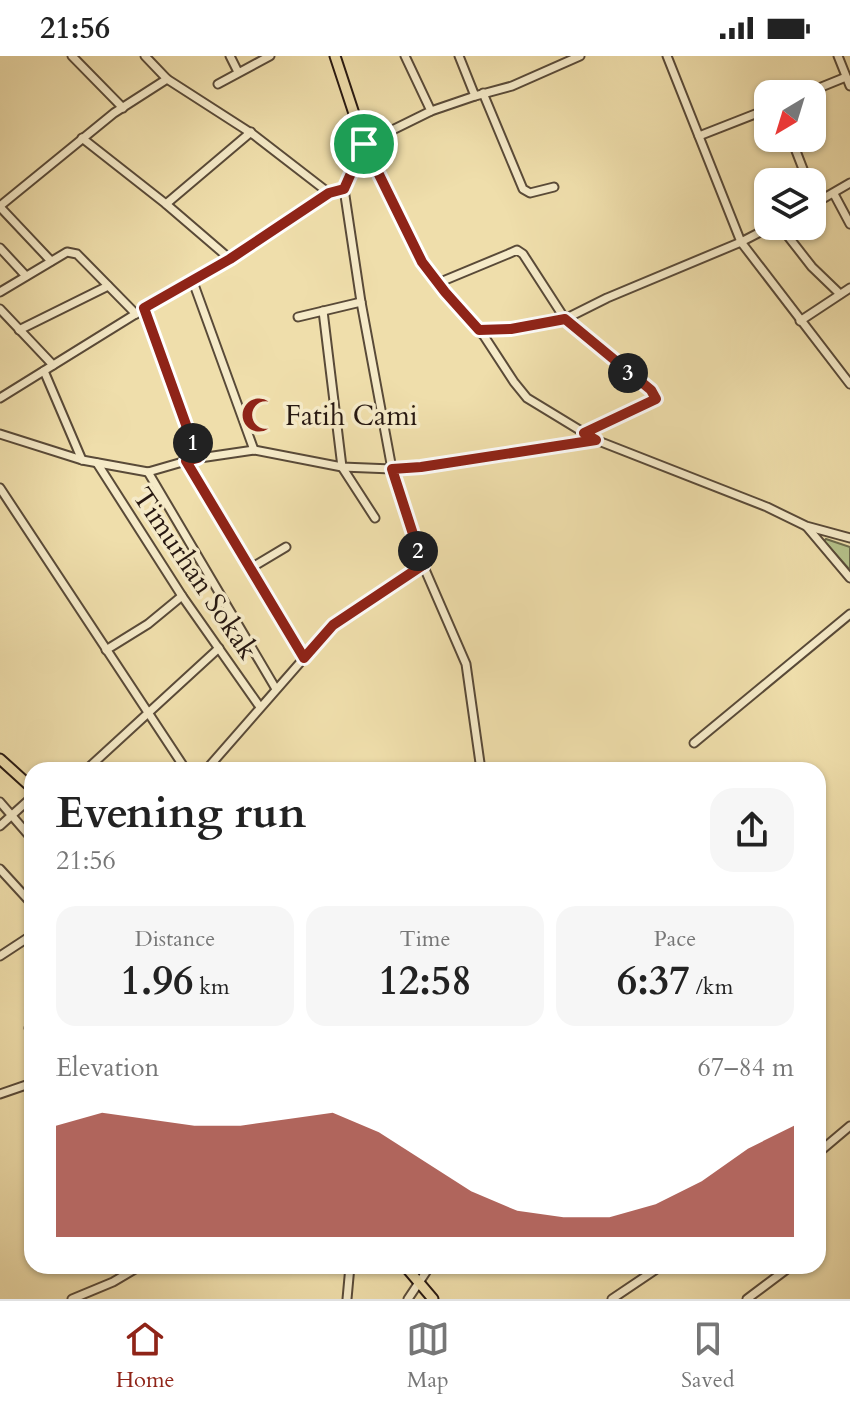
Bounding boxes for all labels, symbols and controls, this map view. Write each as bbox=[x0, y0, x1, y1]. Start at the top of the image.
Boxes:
text: 21:56 bbox=[40, 8, 110, 49]
north arrow bbox=[754, 80, 826, 152]
map controls bbox=[754, 80, 826, 240]
pin bbox=[330, 110, 398, 178]
icon: arrive bbox=[342, 122, 386, 166]
button: layers bbox=[754, 168, 826, 240]
pin: 3 bbox=[608, 353, 648, 393]
text: 3 bbox=[622, 358, 634, 388]
mosque icon: Fatih Cami bbox=[240, 396, 278, 434]
place label: Fatih Cami bbox=[285, 397, 418, 435]
pin: 1 bbox=[173, 423, 213, 463]
text: 1 bbox=[187, 428, 199, 458]
street label: Timurhan Sokak bbox=[124, 480, 267, 667]
pin: 2 bbox=[398, 531, 438, 571]
text: 2 bbox=[412, 536, 424, 566]
text: Evening run bbox=[56, 783, 306, 843]
button: share bbox=[710, 788, 794, 872]
text: 21:56 bbox=[56, 843, 116, 878]
text: Distance bbox=[135, 924, 215, 954]
text: Time bbox=[400, 924, 450, 954]
text: Pace bbox=[654, 924, 696, 954]
text: 1.96 bbox=[120, 954, 193, 1009]
text: 12:58 bbox=[378, 954, 472, 1009]
text: 6:37 bbox=[617, 954, 690, 1009]
text: km bbox=[193, 972, 230, 1002]
text: /km bbox=[690, 972, 733, 1002]
text: Elevation bbox=[56, 1050, 159, 1085]
text: 67–84 m bbox=[697, 1050, 794, 1085]
tab: Home bbox=[116, 1317, 175, 1395]
tab: Map bbox=[406, 1317, 450, 1395]
tab: Saved bbox=[681, 1317, 734, 1395]

